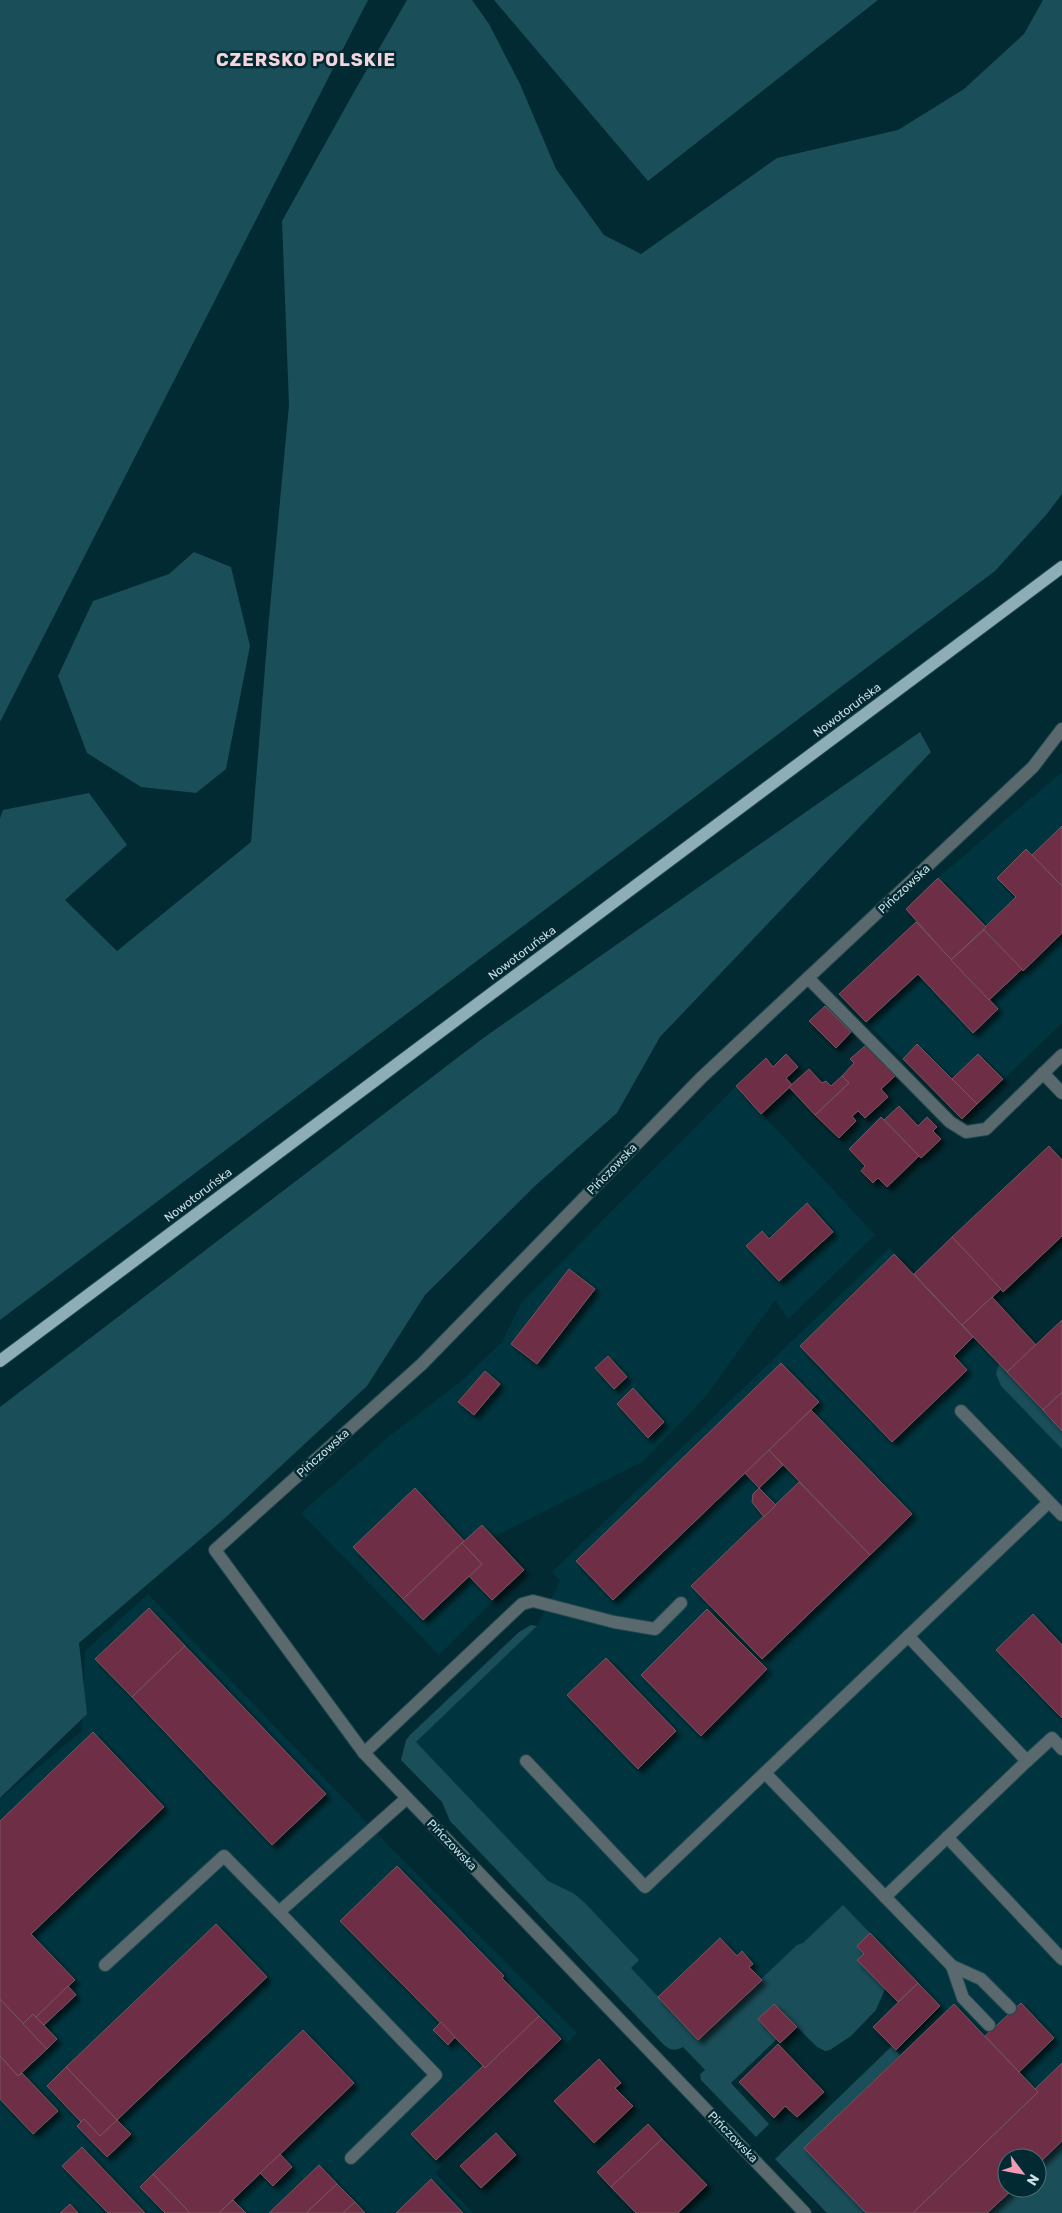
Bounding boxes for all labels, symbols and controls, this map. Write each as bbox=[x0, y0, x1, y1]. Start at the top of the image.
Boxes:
district label: CZERSKO POLSKIE bbox=[216, 49, 396, 71]
street label: Nowotoruńska bbox=[811, 680, 883, 740]
street label: Pińczowska bbox=[875, 862, 933, 916]
street label: Nowotoruńska bbox=[486, 923, 558, 983]
street label: Pińczowska bbox=[584, 1141, 640, 1197]
street label: Nowotoruńska bbox=[162, 1165, 234, 1225]
street label: Pińczowska bbox=[294, 1426, 352, 1480]
street label: Pińczowska bbox=[424, 1817, 480, 1873]
street label: Pińczowska bbox=[705, 2109, 761, 2165]
north arrow bbox=[997, 2148, 1047, 2198]
text: N bbox=[1023, 2171, 1042, 2188]

